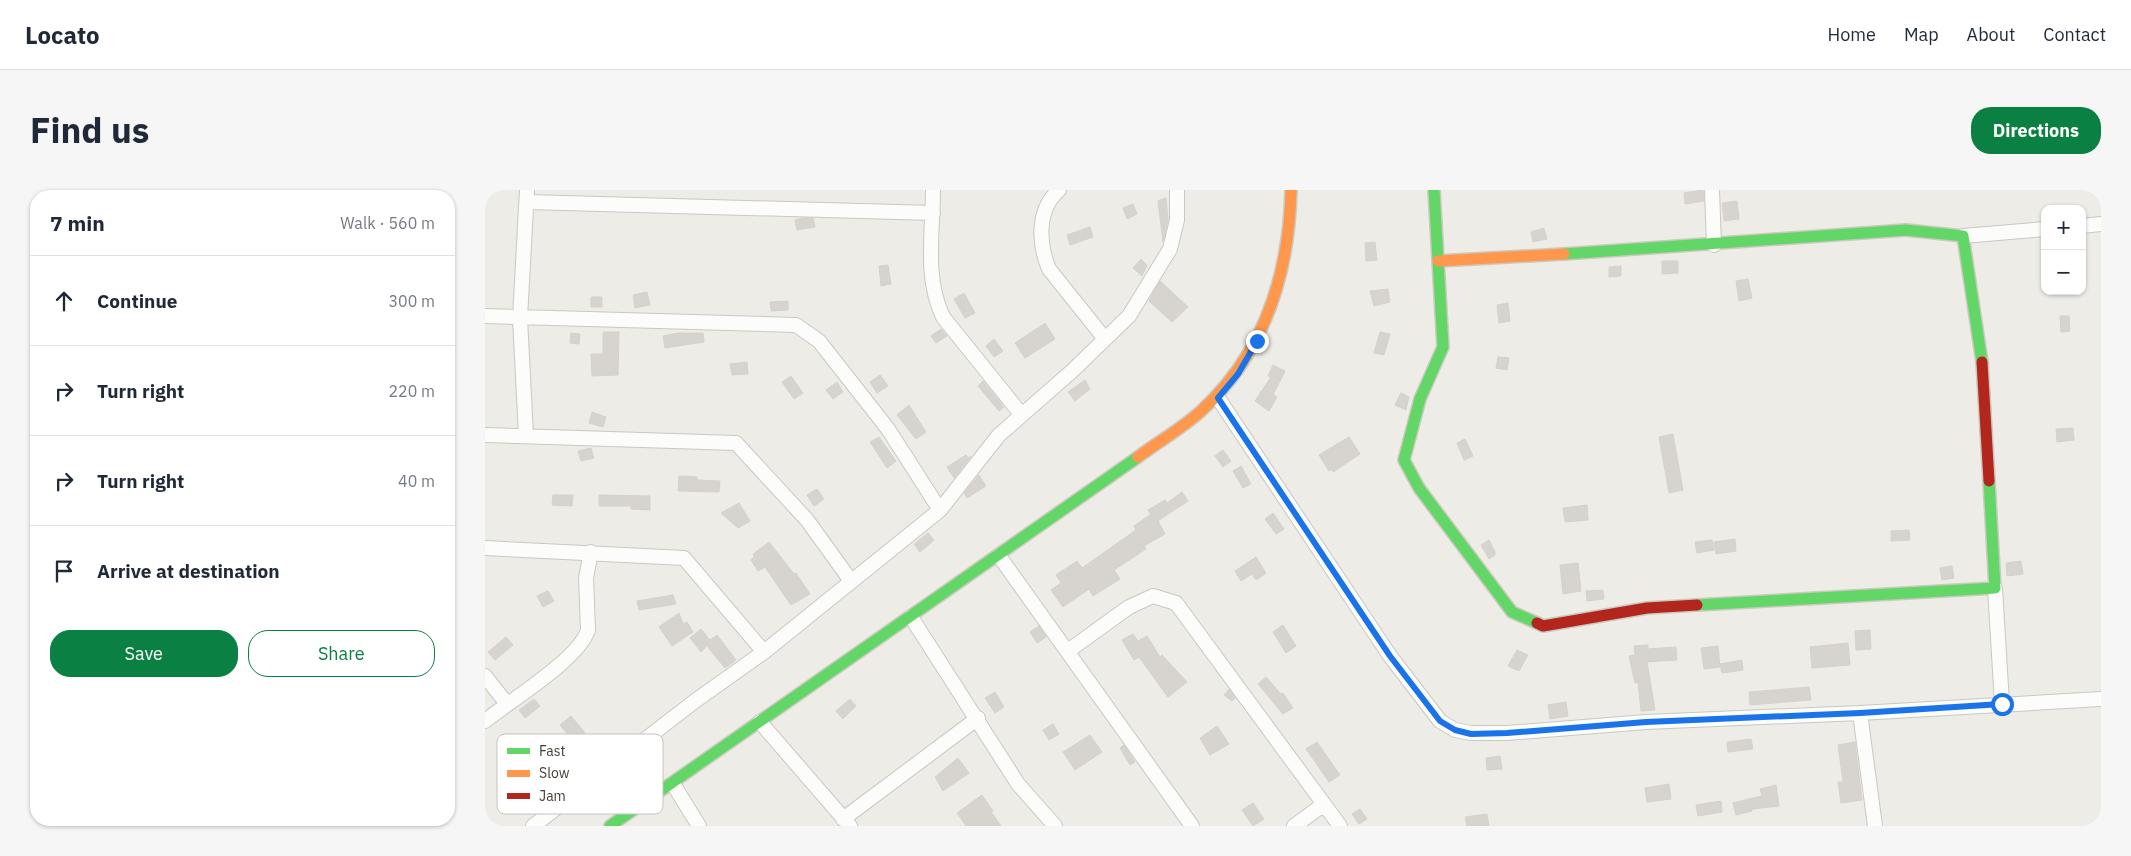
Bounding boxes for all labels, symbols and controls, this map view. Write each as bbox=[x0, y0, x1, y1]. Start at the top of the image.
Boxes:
text: Locato bbox=[25, 19, 100, 51]
text: Home bbox=[1828, 23, 1876, 46]
text: Map bbox=[1904, 23, 1939, 46]
text: About bbox=[1967, 23, 2015, 46]
text: Contact bbox=[2043, 23, 2106, 46]
text: Find us bbox=[30, 107, 149, 153]
button: Directions bbox=[1971, 107, 2101, 154]
map controls bbox=[2041, 205, 2086, 295]
button: + bbox=[2041, 205, 2086, 250]
text: 7 min bbox=[50, 209, 105, 237]
text: Walk · 560 m bbox=[340, 213, 435, 233]
button: − bbox=[2041, 250, 2086, 295]
icon: ahead bbox=[50, 287, 78, 315]
text: Continue bbox=[97, 289, 177, 313]
text: 300 m bbox=[388, 291, 435, 311]
route end bbox=[1246, 330, 1269, 353]
icon: right bbox=[50, 377, 78, 405]
text: Turn right bbox=[97, 379, 184, 403]
text: 220 m bbox=[388, 381, 435, 401]
icon: right bbox=[50, 467, 78, 495]
text: Turn right bbox=[97, 469, 184, 493]
text: 40 m bbox=[398, 471, 435, 491]
icon: arrive bbox=[50, 557, 78, 585]
text: Arrive at destination bbox=[97, 559, 280, 583]
button: Save bbox=[50, 630, 238, 677]
button: Share bbox=[248, 630, 435, 677]
route start bbox=[1991, 693, 2014, 716]
legend bbox=[497, 734, 663, 814]
text: Fast bbox=[539, 742, 565, 760]
text: Slow bbox=[539, 764, 570, 782]
text: Jam bbox=[539, 787, 566, 805]

